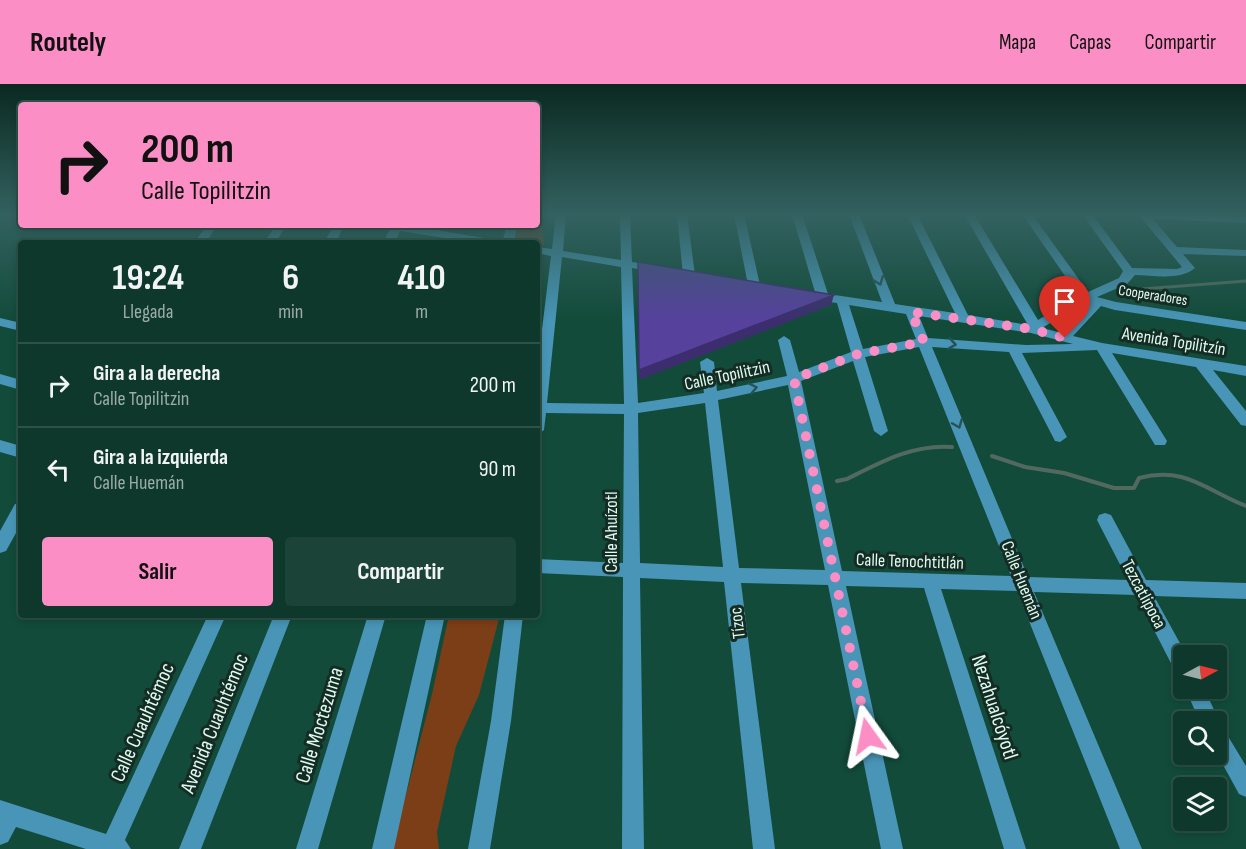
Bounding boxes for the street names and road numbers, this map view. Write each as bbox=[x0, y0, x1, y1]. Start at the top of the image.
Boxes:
street label: Cooperadores bbox=[1117, 281, 1189, 310]
street label: Avenida Topilitzín bbox=[1120, 323, 1227, 360]
street label: Calle Topilitzin bbox=[682, 356, 772, 395]
street label: Calle Ahuízotl bbox=[601, 491, 622, 573]
street label: Calle Huemán bbox=[996, 538, 1047, 622]
street label: Calle Tenochtitlán bbox=[856, 549, 964, 574]
street label: Tezcatlipoca bbox=[1117, 556, 1170, 632]
street label: Tízoc bbox=[725, 606, 750, 640]
street label: Avenida Cuauhtémoc bbox=[175, 650, 254, 798]
street label: Nezahualcóyotl bbox=[966, 652, 1023, 763]
street label: Calle Cuauhtémoc bbox=[105, 659, 180, 786]
street label: Calle Moctezuma bbox=[290, 664, 349, 786]

